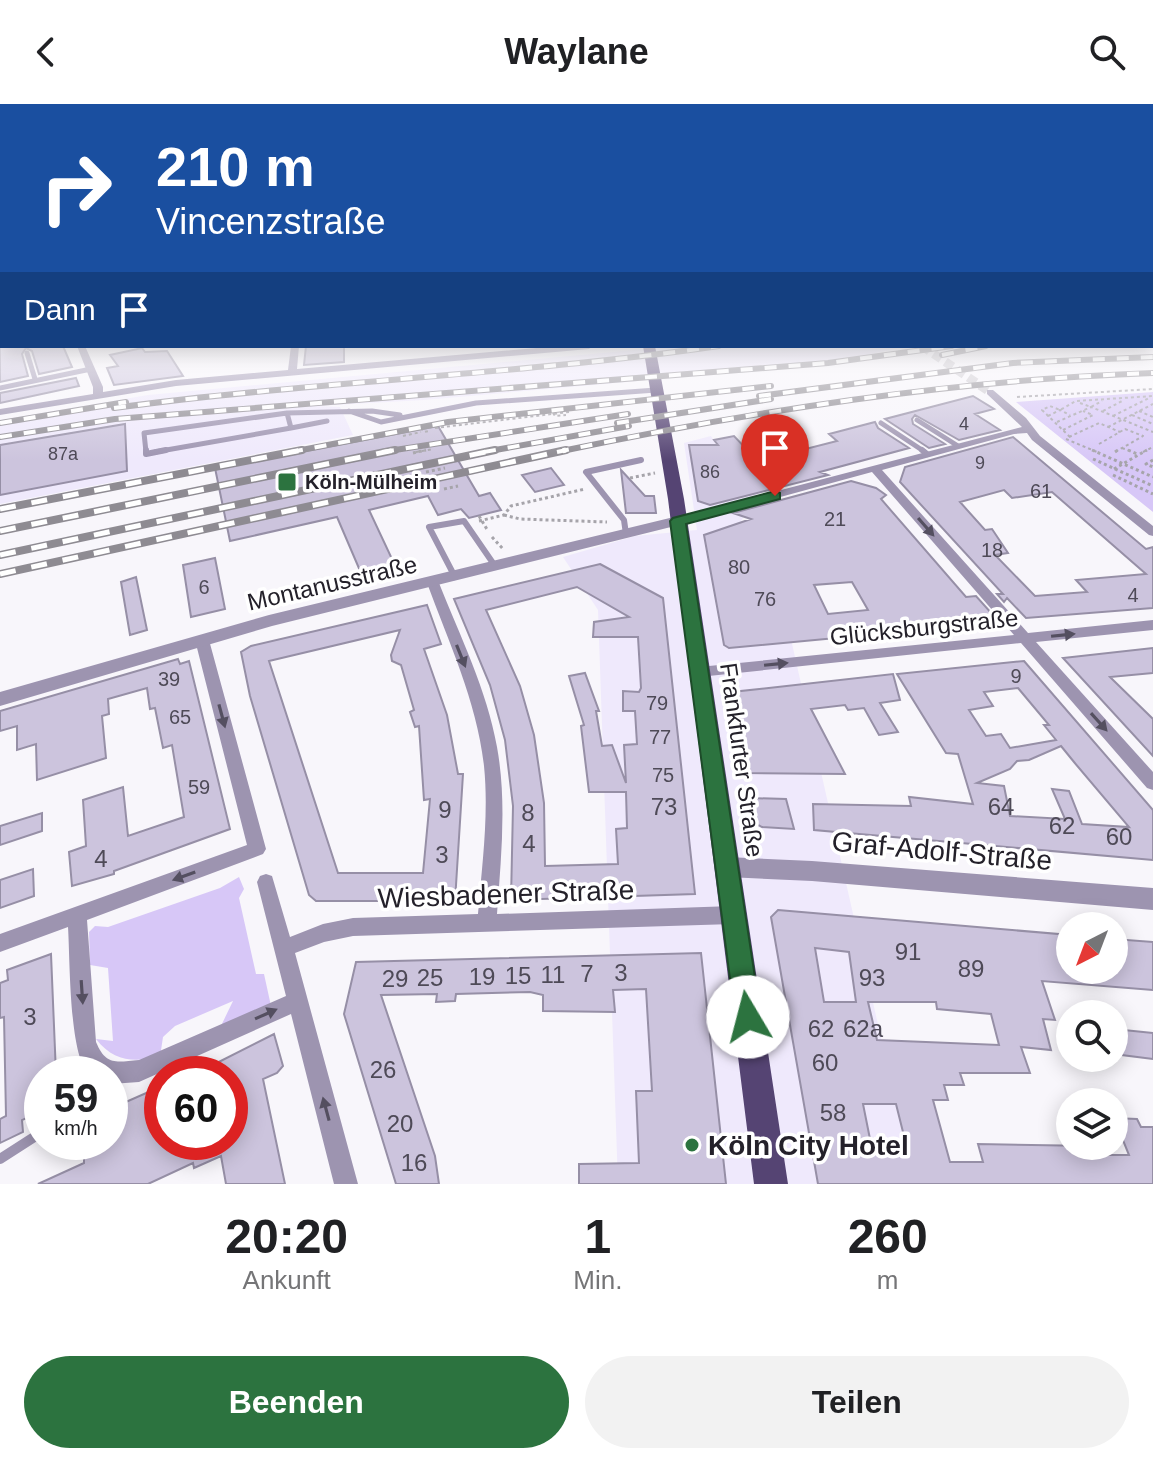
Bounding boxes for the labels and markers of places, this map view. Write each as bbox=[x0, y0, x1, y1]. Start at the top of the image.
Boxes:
pin bbox=[741, 414, 809, 496]
marker: Köln-Mülheim bbox=[276, 471, 298, 493]
place label: Köln-Mülheim bbox=[305, 471, 437, 493]
place label: Köln City Hotel bbox=[708, 1130, 909, 1161]
marker: Köln City Hotel bbox=[683, 1136, 701, 1154]

